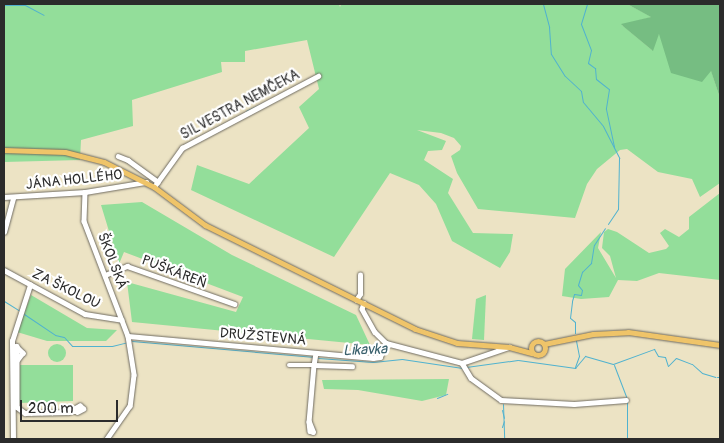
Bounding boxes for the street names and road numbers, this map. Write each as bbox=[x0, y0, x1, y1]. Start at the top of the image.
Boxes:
street label: SILVESTRA NEMČEKA bbox=[178, 67, 302, 143]
street label: JÁNA HOLLÉHO bbox=[25, 167, 123, 193]
street label: ŠKOLSKÁ bbox=[93, 230, 131, 292]
street label: PUŠKÁREŇ bbox=[139, 252, 209, 292]
street label: ZA ŠKOLOU bbox=[29, 265, 103, 313]
street label: DRUŽSTEVNÁ bbox=[219, 325, 307, 349]

